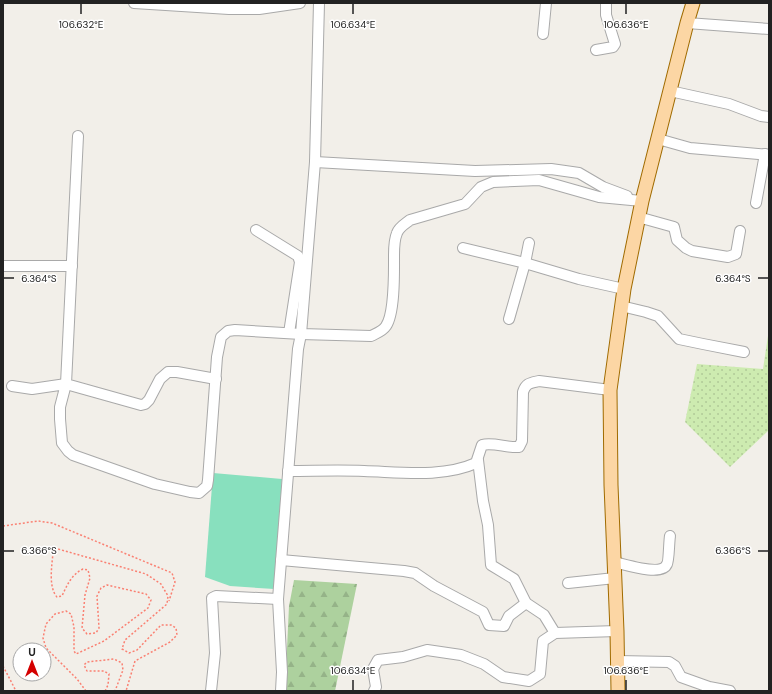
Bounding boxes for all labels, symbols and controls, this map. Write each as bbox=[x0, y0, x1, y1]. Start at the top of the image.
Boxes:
text: 106.632°E bbox=[59, 18, 104, 31]
text: 106.634°E bbox=[331, 18, 376, 31]
text: 106.636°E bbox=[603, 18, 649, 31]
text: 6.364°S bbox=[21, 272, 57, 285]
text: 6.364°S bbox=[715, 272, 751, 285]
text: 6.366°S bbox=[21, 544, 57, 557]
text: 6.366°S bbox=[715, 544, 751, 557]
north arrow bbox=[12, 642, 52, 682]
text: U bbox=[28, 645, 36, 659]
text: 106.634°E bbox=[331, 664, 376, 677]
text: 106.636°E bbox=[603, 664, 649, 677]

